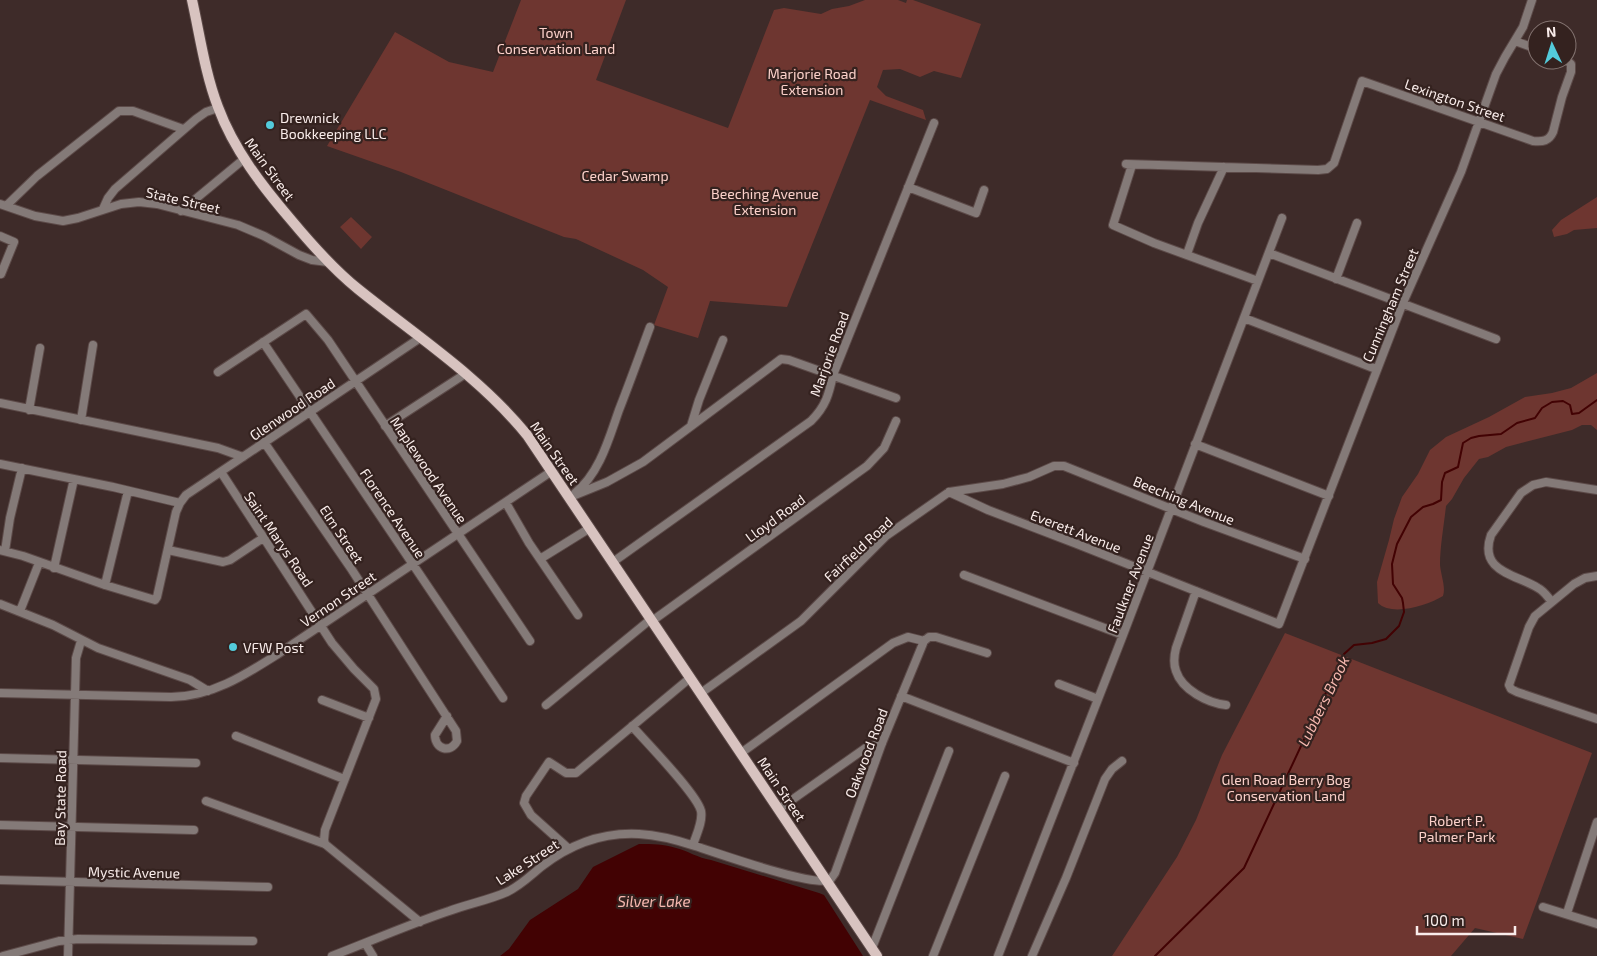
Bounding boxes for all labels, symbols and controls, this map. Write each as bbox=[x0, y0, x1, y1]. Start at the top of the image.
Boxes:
north arrow bbox=[1527, 20, 1577, 70]
text: N bbox=[1545, 23, 1557, 40]
park label: Town Conservation Land bbox=[497, 24, 615, 57]
park label: Marjorie Road Extension bbox=[768, 65, 857, 98]
street label: Lexington Street bbox=[1403, 75, 1507, 125]
place label: Drewnick Bookkeeping LLC bbox=[280, 109, 386, 142]
marker: Drewnick Bookkeeping LLC bbox=[264, 119, 276, 131]
street label: Main Street bbox=[241, 134, 299, 204]
park label: Cedar Swamp bbox=[582, 167, 669, 184]
street label: State Street bbox=[144, 183, 222, 217]
park label: Beeching Avenue Extension bbox=[711, 185, 819, 218]
street label: Cunningham Street bbox=[1358, 246, 1422, 364]
street label: Marjorie Road bbox=[806, 309, 852, 399]
street label: Glenwood Road bbox=[246, 374, 338, 444]
street label: Maplewood Avenue bbox=[387, 413, 471, 527]
street label: Main Street bbox=[527, 418, 583, 488]
street label: Florence Avenue bbox=[357, 465, 429, 561]
street label: Beeching Avenue bbox=[1131, 472, 1237, 528]
street label: Saint Marys Road bbox=[241, 488, 317, 590]
street label: Lloyd Road bbox=[742, 491, 808, 545]
street label: Elm Street bbox=[316, 502, 368, 566]
street label: Everett Avenue bbox=[1028, 506, 1124, 556]
street label: Fairfield Road bbox=[820, 513, 896, 585]
street label: Faulkner Avenue bbox=[1103, 531, 1157, 635]
street label: Vernon Street bbox=[297, 568, 379, 630]
place label: VFW Post bbox=[243, 639, 304, 656]
marker: VFW Post bbox=[227, 641, 239, 653]
water label: Lubbers Brook bbox=[1293, 653, 1353, 749]
street label: Oakwood Road bbox=[841, 706, 891, 800]
street label: Bay State Road bbox=[51, 750, 69, 846]
street label: Main Street bbox=[754, 754, 810, 824]
park label: Glen Road Berry Bog Conservation Land bbox=[1221, 771, 1351, 804]
park label: Robert P. Palmer Park bbox=[1419, 812, 1495, 845]
street label: Lake Street bbox=[492, 835, 562, 889]
street label: Mystic Avenue bbox=[88, 863, 180, 881]
water label: Silver Lake bbox=[617, 892, 691, 910]
scale bar bbox=[1417, 904, 1514, 936]
text: 100 m bbox=[1424, 911, 1465, 929]

